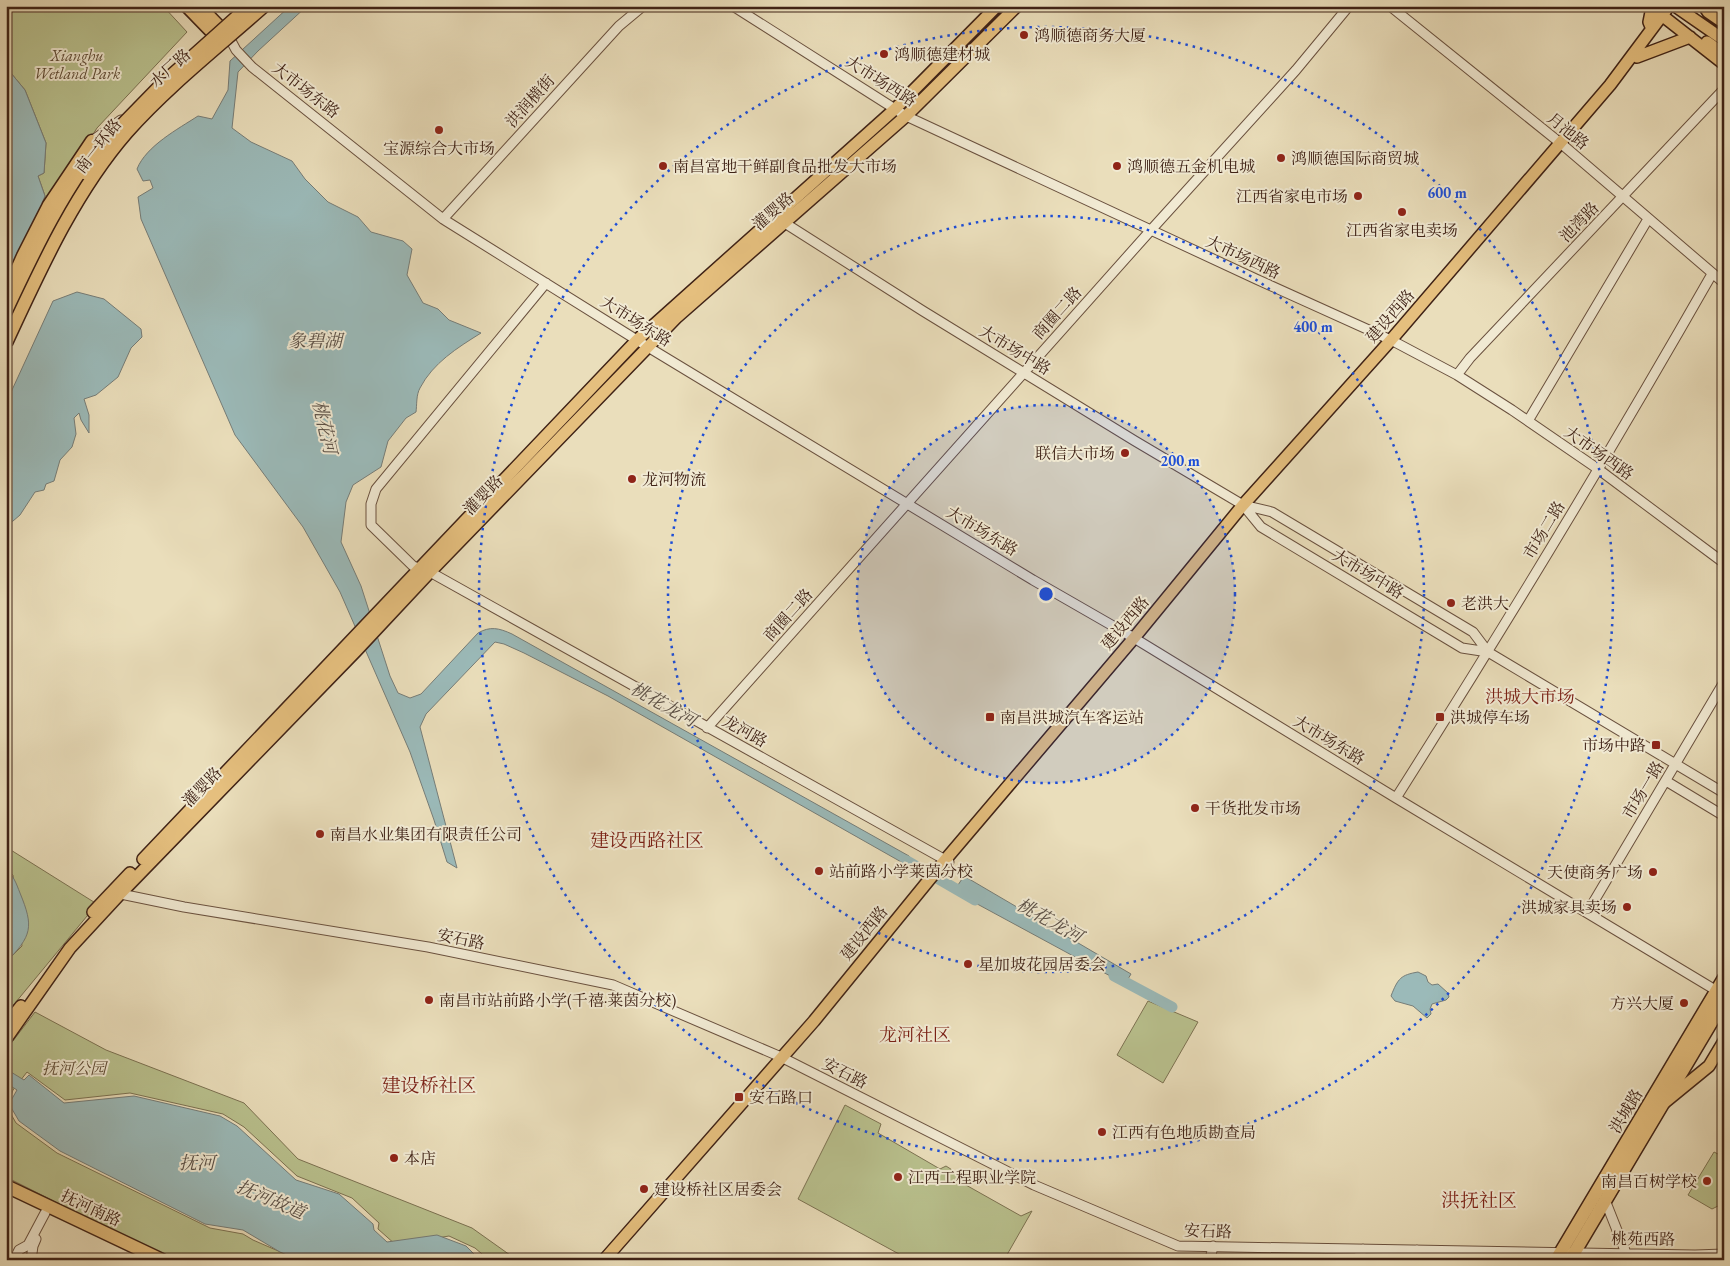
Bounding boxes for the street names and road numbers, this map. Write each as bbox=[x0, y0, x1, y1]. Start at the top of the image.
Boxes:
street label: 水厂路 bbox=[145, 44, 195, 92]
street label: 大市场西路 bbox=[842, 51, 920, 111]
street label: 大市场东路 bbox=[268, 57, 344, 123]
street label: 洪润横街 bbox=[501, 70, 559, 132]
street label: 月池路 bbox=[1543, 108, 1593, 154]
street label: 南一环路 bbox=[70, 114, 126, 178]
street label: 灌婴路 bbox=[748, 187, 798, 235]
street label: 池湾路 bbox=[1555, 197, 1603, 247]
street label: 大市场西路 bbox=[1202, 231, 1284, 283]
street label: 商圈二路 bbox=[1028, 282, 1086, 344]
street label: 建设西路 bbox=[1361, 285, 1419, 347]
street label: 大市场东路 bbox=[597, 291, 675, 351]
street label: 大市场中路 bbox=[975, 320, 1055, 380]
street label: 大市场西路 bbox=[1560, 421, 1638, 485]
street label: 灌婴路 bbox=[459, 470, 507, 520]
street label: 市场二路 bbox=[1519, 497, 1569, 563]
street label: 大市场东路 bbox=[942, 501, 1022, 561]
street label: 大市场中路 bbox=[1328, 544, 1408, 604]
street label: 商圈二路 bbox=[759, 584, 817, 646]
street label: 建设西路 bbox=[1096, 592, 1154, 654]
street label: 龙河路 bbox=[719, 710, 771, 752]
street label: 大市场东路 bbox=[1289, 710, 1369, 770]
street label: 市场一路 bbox=[1618, 757, 1668, 823]
street label: 灌婴路 bbox=[178, 762, 226, 812]
street label: 建设西路 bbox=[836, 902, 892, 964]
street label: 安石路 bbox=[435, 924, 487, 954]
street label: 安石路 bbox=[819, 1053, 871, 1093]
street label: 洪城路 bbox=[1605, 1085, 1647, 1137]
street label: 抚河南路 bbox=[58, 1185, 124, 1231]
street label: 安石路 bbox=[1184, 1220, 1232, 1242]
street label: 桃苑西路 bbox=[1611, 1228, 1675, 1250]

